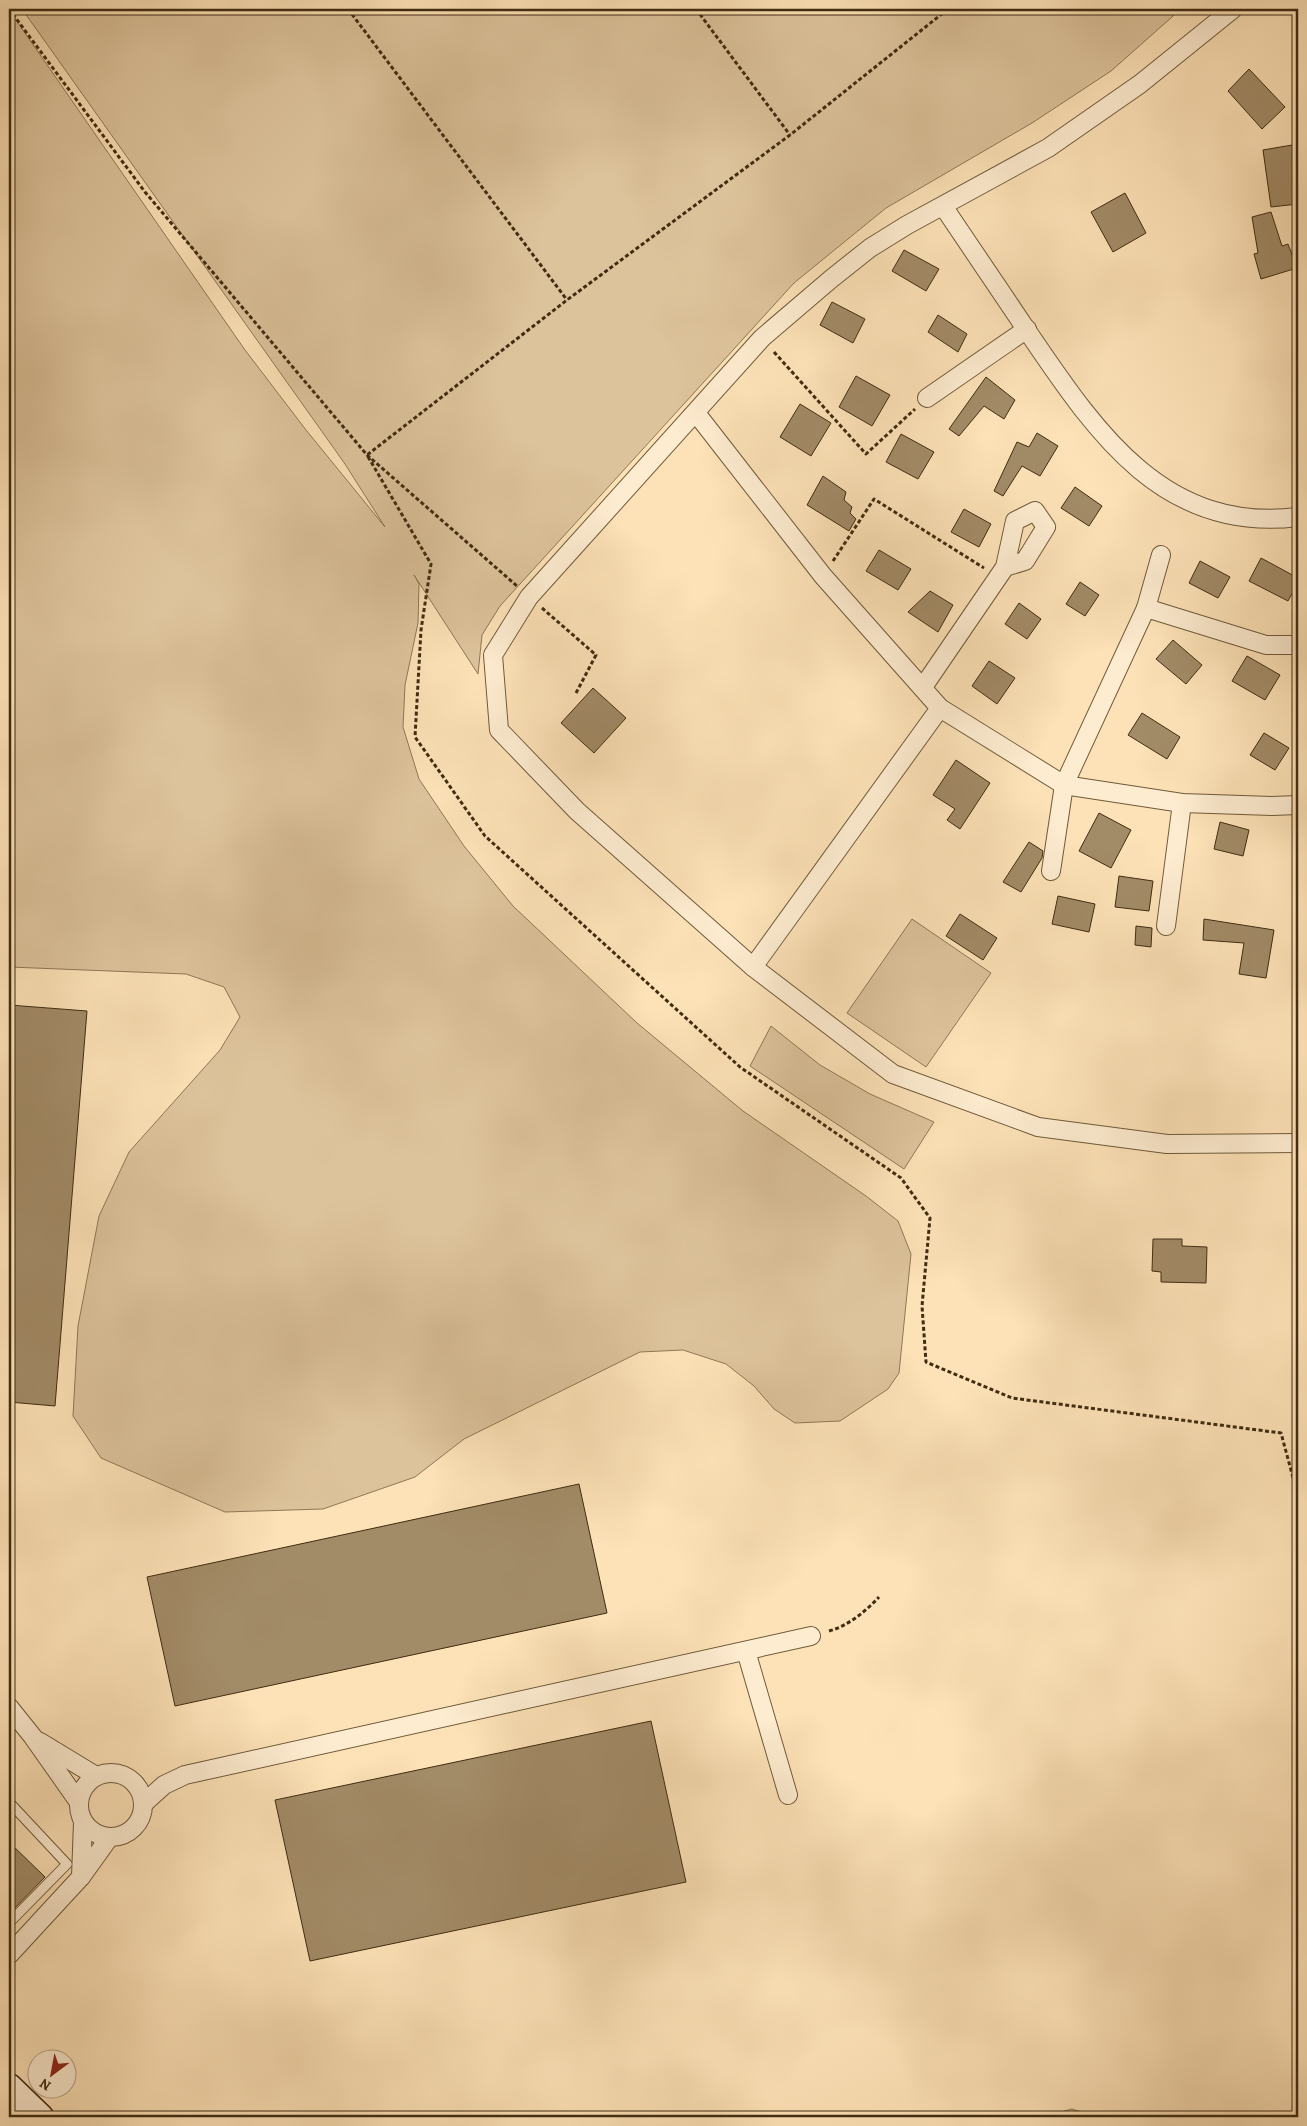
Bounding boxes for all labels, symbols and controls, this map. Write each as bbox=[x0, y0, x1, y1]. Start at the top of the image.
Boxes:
north arrow bbox=[28, 2048, 78, 2098]
text: N bbox=[36, 2074, 55, 2095]

